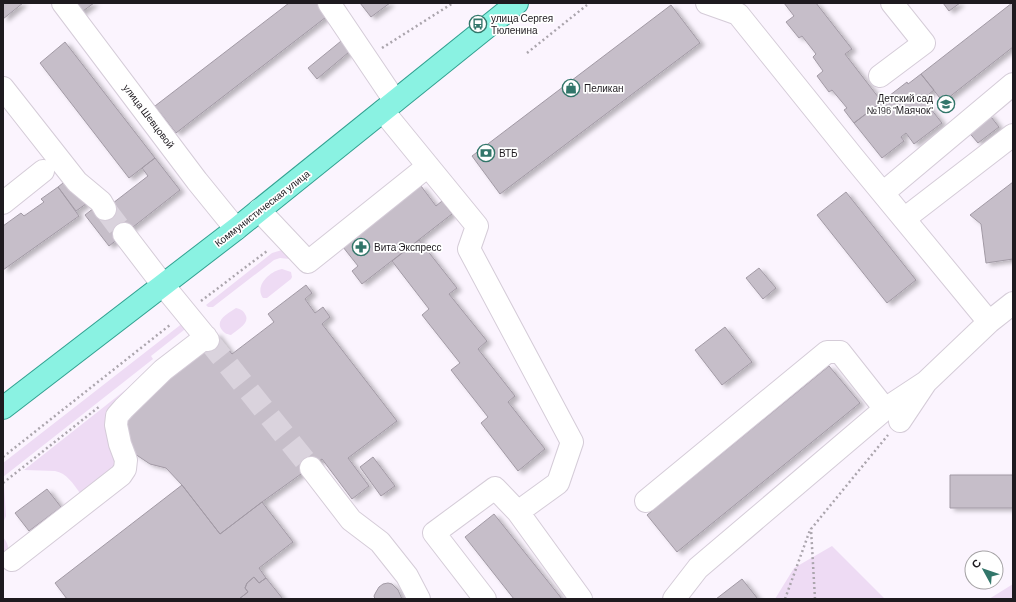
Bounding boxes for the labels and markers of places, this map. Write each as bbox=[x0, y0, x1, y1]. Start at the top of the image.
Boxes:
place label: улица Сергея Тюленина bbox=[491, 12, 553, 36]
bus stop icon: улица Сергея Тюленина bbox=[468, 14, 488, 34]
shop icon: Пеликан bbox=[561, 78, 581, 98]
place label: Пеликан bbox=[584, 82, 624, 94]
place label: Детский сад №196 "Маячок" bbox=[867, 92, 933, 116]
school or university icon: Детский сад №196 "Маячок" bbox=[936, 94, 956, 114]
bank icon: ВТБ bbox=[476, 143, 496, 163]
place label: ВТБ bbox=[499, 147, 518, 159]
pharmacy icon: Вита Экспресс bbox=[351, 237, 371, 257]
place label: Вита Экспресс bbox=[374, 241, 442, 253]

